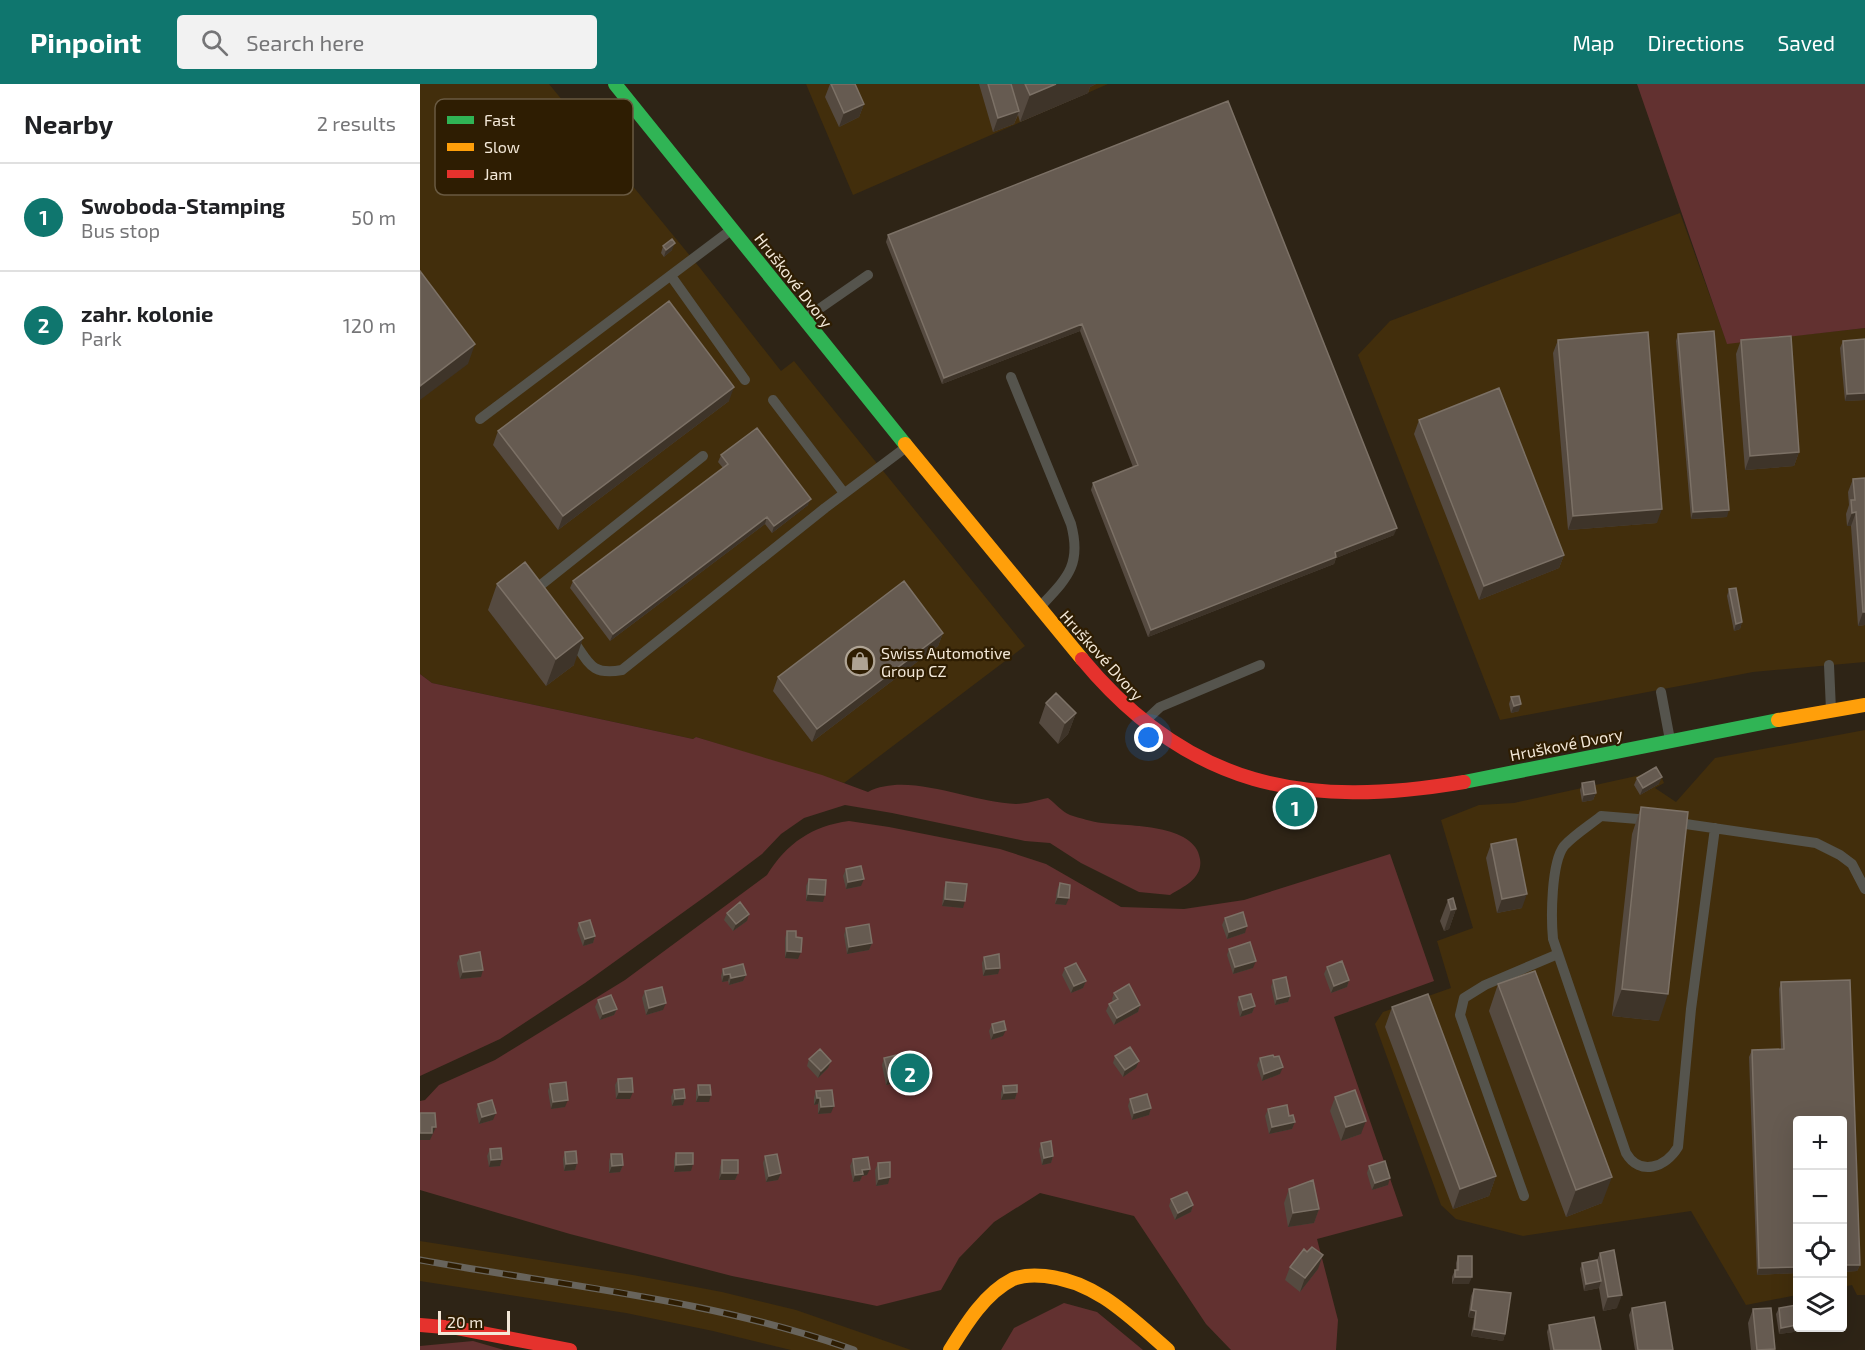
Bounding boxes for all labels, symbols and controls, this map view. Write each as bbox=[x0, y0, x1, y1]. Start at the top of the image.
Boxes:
search box bbox=[177, 15, 597, 69]
text: Pinpoint bbox=[30, 25, 141, 59]
icon: search bbox=[198, 26, 231, 59]
text: Search here bbox=[246, 29, 364, 55]
text: Map bbox=[1572, 30, 1615, 55]
text: Directions bbox=[1648, 30, 1744, 55]
text: Saved bbox=[1777, 30, 1835, 55]
legend bbox=[435, 99, 633, 195]
text: Nearby bbox=[24, 108, 113, 139]
text: Fast bbox=[484, 110, 515, 129]
text: 2 results bbox=[317, 111, 396, 135]
text: Slow bbox=[484, 137, 520, 156]
text: Jam bbox=[484, 164, 512, 183]
text: Swoboda-Stamping bbox=[81, 192, 285, 218]
text: 1 bbox=[39, 205, 48, 229]
text: 50 m bbox=[351, 205, 396, 229]
text: Bus stop bbox=[81, 218, 160, 242]
street label: Hruškové Dvory bbox=[751, 229, 837, 331]
text: zahr. kolonie bbox=[81, 300, 213, 326]
text: 2 bbox=[38, 313, 49, 337]
text: 120 m bbox=[343, 313, 396, 337]
text: Park bbox=[81, 326, 122, 350]
street label: Hruškové Dvory bbox=[1057, 606, 1148, 704]
place label: Swiss Automotive Group CZ bbox=[881, 643, 1011, 680]
shop icon: Swiss Automotive Group CZ bbox=[844, 645, 876, 677]
your location bbox=[1134, 723, 1163, 752]
street label: Hruškové Dvory bbox=[1508, 724, 1625, 764]
pin: 1 bbox=[1276, 784, 1314, 830]
pin: 2 bbox=[890, 1050, 930, 1096]
map controls bbox=[1793, 1116, 1847, 1332]
button: + bbox=[1793, 1116, 1847, 1170]
button: − bbox=[1793, 1170, 1847, 1224]
button: locate bbox=[1793, 1224, 1847, 1278]
button: layers bbox=[1793, 1278, 1847, 1332]
scale bar bbox=[438, 1308, 510, 1336]
text: 20 m bbox=[447, 1312, 483, 1331]

